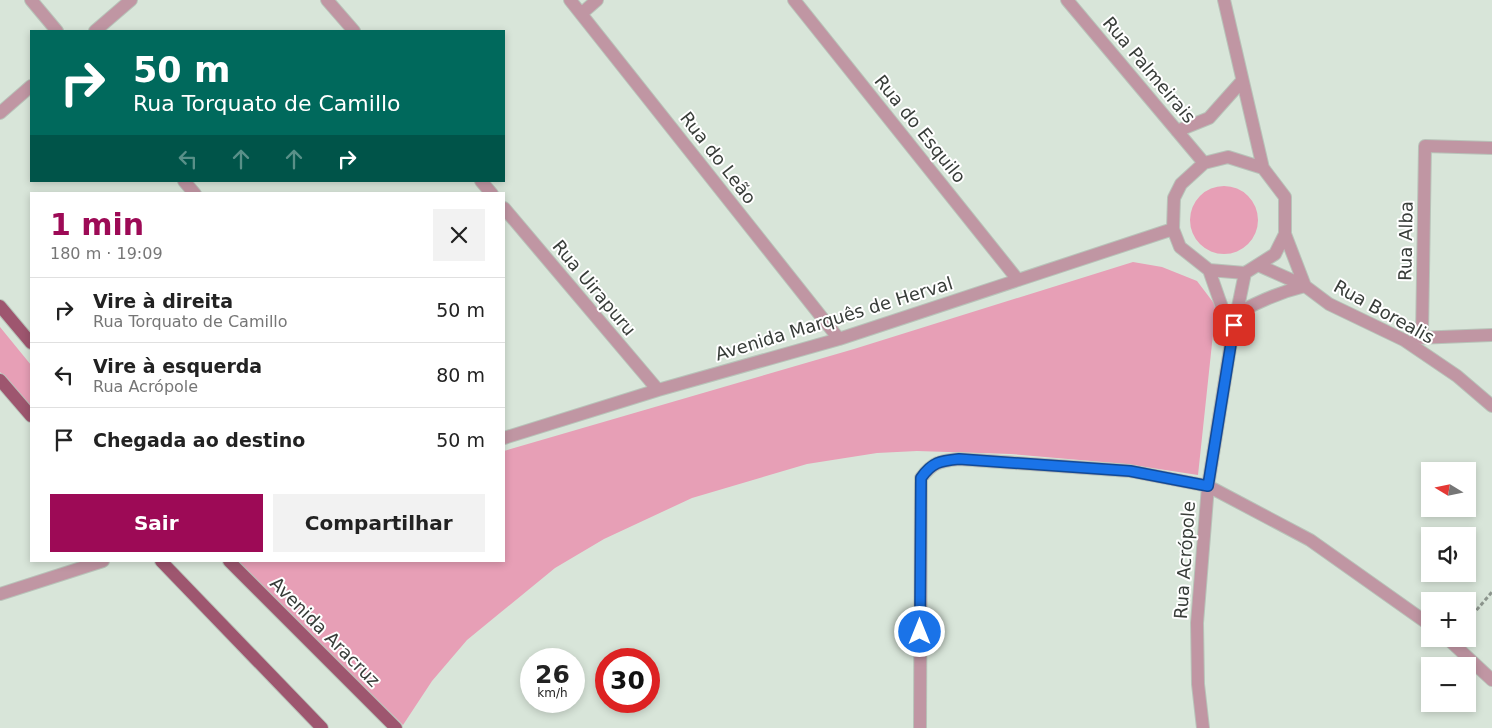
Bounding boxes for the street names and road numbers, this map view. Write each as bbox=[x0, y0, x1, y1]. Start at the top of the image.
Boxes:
street label: Rua Palmeirais bbox=[1099, 12, 1200, 127]
street label: Rua do Esquilo bbox=[870, 71, 970, 187]
street label: Rua do Leão bbox=[676, 108, 761, 208]
street label: Rua Alba bbox=[1394, 201, 1417, 281]
street label: Rua Uirapuru bbox=[548, 236, 640, 340]
street label: Avenida Marquês de Herval bbox=[713, 272, 955, 365]
street label: Rua Borealis bbox=[1330, 275, 1438, 348]
street label: Rua Acrópole bbox=[1170, 500, 1199, 620]
street label: Avenida Aracruz bbox=[266, 572, 385, 691]

